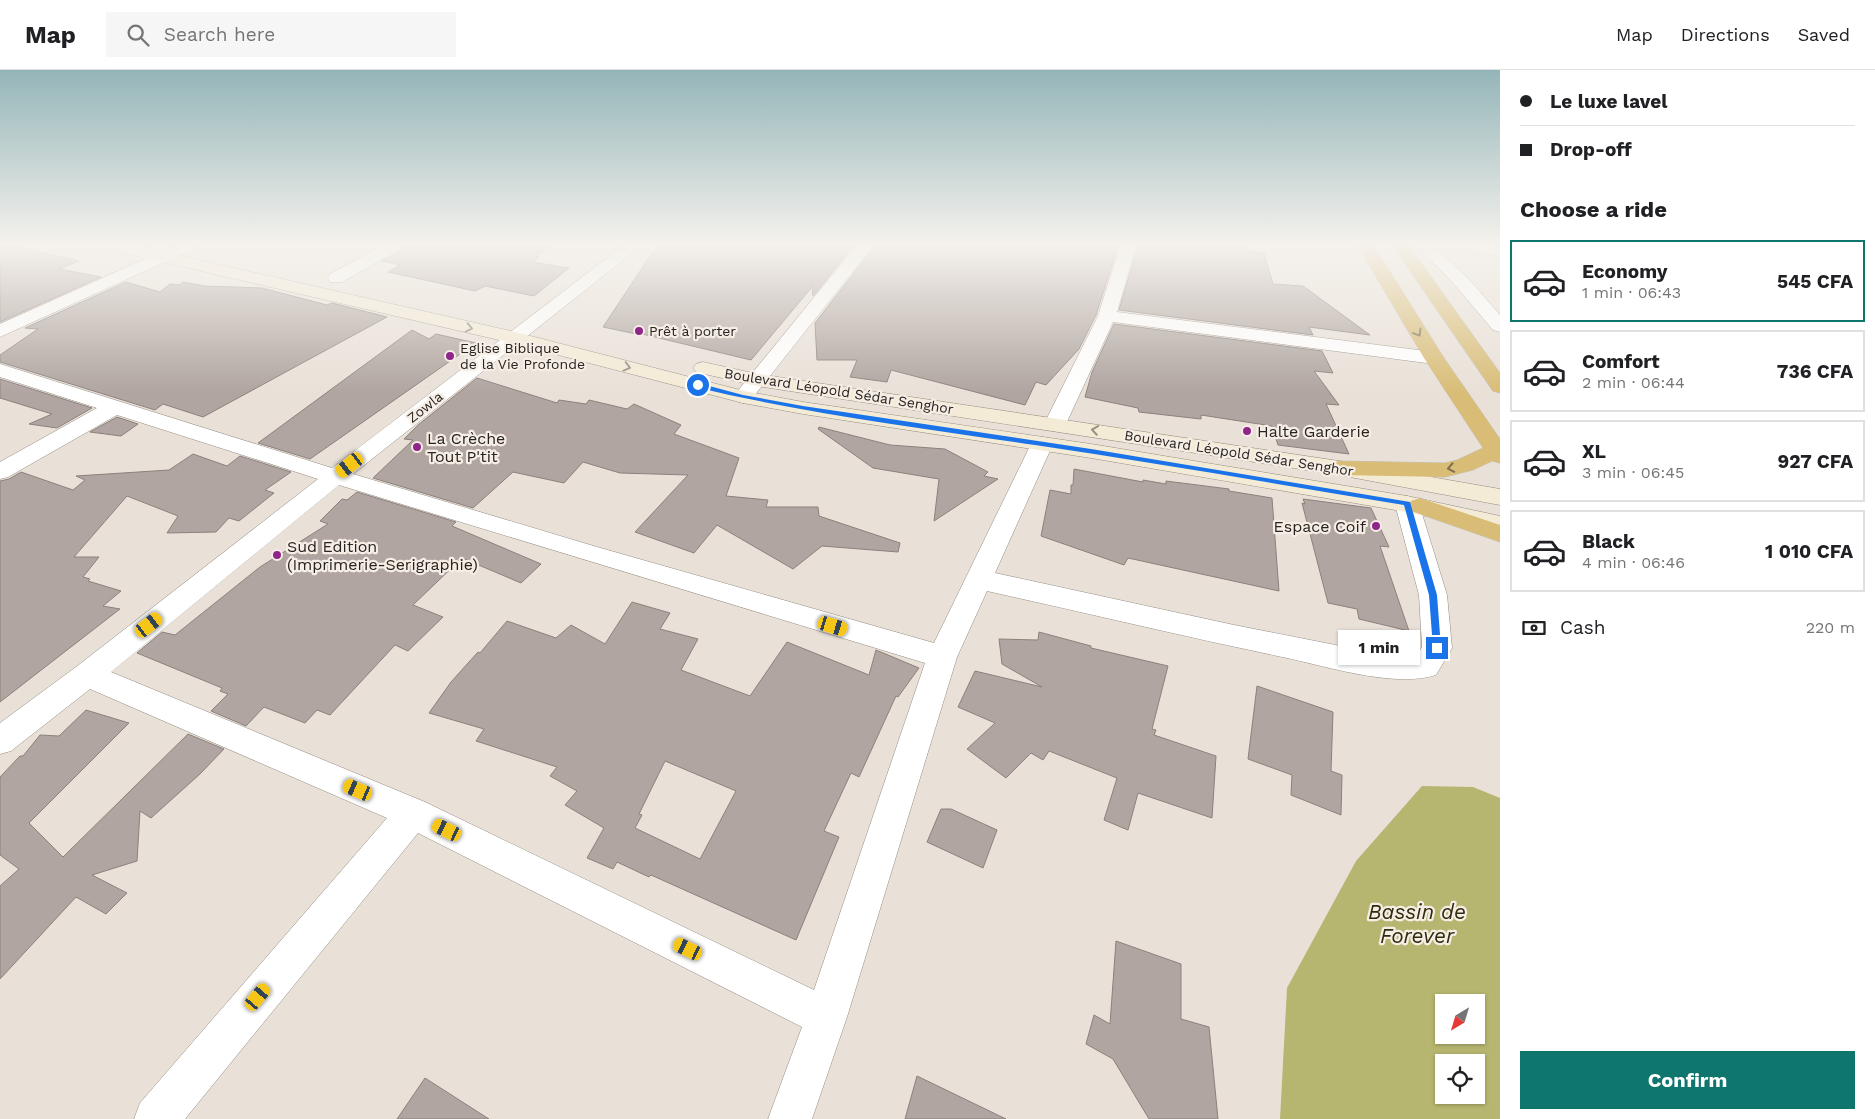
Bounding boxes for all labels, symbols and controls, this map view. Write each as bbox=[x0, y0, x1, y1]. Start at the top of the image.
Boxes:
search box bbox=[106, 12, 456, 57]
text: Map bbox=[25, 21, 76, 49]
icon: search bbox=[124, 21, 152, 49]
text: Search here bbox=[164, 23, 275, 46]
text: Map bbox=[1616, 24, 1653, 45]
text: Directions bbox=[1681, 24, 1770, 45]
text: Saved bbox=[1798, 24, 1850, 45]
text: Le luxe lavel bbox=[1550, 90, 1668, 113]
text: Drop-off bbox=[1550, 138, 1632, 161]
text: Choose a ride bbox=[1520, 197, 1667, 222]
icon: car bbox=[1522, 259, 1567, 304]
text: Economy bbox=[1582, 260, 1667, 283]
text: 545 CFA bbox=[1777, 270, 1853, 293]
text: 1 min · 06:43 bbox=[1582, 283, 1681, 302]
one-way arrow bbox=[465, 322, 474, 333]
place label: Prêt à porter bbox=[649, 323, 736, 339]
marker: Prêt à porter bbox=[633, 325, 645, 337]
one-way arrow bbox=[1412, 327, 1422, 336]
place label: Eglise Biblique de la Vie Profonde bbox=[460, 340, 585, 372]
icon: car bbox=[1522, 349, 1567, 394]
marker: Eglise Biblique de la Vie Profonde bbox=[444, 350, 456, 362]
text: Comfort bbox=[1582, 350, 1660, 373]
text: 736 CFA bbox=[1777, 360, 1853, 383]
one-way arrow bbox=[623, 361, 631, 372]
street label: Boulevard Léopold Sédar Senghor bbox=[723, 365, 955, 417]
text: 2 min · 06:44 bbox=[1582, 373, 1685, 392]
route start bbox=[687, 374, 709, 396]
street label: Zowla bbox=[404, 388, 446, 426]
place label: Halte Garderie bbox=[1257, 422, 1370, 441]
marker: Halte Garderie bbox=[1241, 425, 1253, 437]
one-way arrow bbox=[1091, 426, 1099, 436]
street label: Boulevard Léopold Sédar Senghor bbox=[1123, 427, 1355, 479]
place label: La Crèche Tout P'tit bbox=[427, 429, 505, 466]
icon: car bbox=[1522, 439, 1567, 484]
text: XL bbox=[1582, 440, 1606, 463]
marker: La Crèche Tout P'tit bbox=[411, 441, 423, 453]
car bbox=[333, 450, 366, 480]
text: 927 CFA bbox=[1778, 450, 1853, 473]
one-way arrow bbox=[1446, 462, 1455, 473]
text: 3 min · 06:45 bbox=[1582, 463, 1684, 482]
place label: Espace Coif bbox=[1274, 517, 1367, 536]
marker: Espace Coif bbox=[1370, 520, 1382, 532]
icon: car bbox=[1522, 529, 1567, 574]
text: Black bbox=[1582, 530, 1635, 553]
place label: Sud Edition (Imprimerie-Serigraphie) bbox=[287, 537, 478, 574]
text: 1 010 CFA bbox=[1765, 540, 1853, 563]
marker: Sud Edition (Imprimerie-Serigraphie) bbox=[271, 549, 283, 561]
text: 4 min · 06:46 bbox=[1582, 553, 1685, 572]
car bbox=[132, 610, 165, 640]
car bbox=[816, 614, 849, 638]
icon: cash bbox=[1520, 614, 1548, 642]
text: Cash bbox=[1560, 616, 1606, 639]
text: 220 m bbox=[1806, 618, 1855, 637]
callout: 1 min bbox=[1337, 630, 1420, 666]
route end bbox=[1426, 637, 1448, 659]
text: 1 min bbox=[1358, 638, 1400, 657]
car bbox=[341, 777, 374, 803]
car bbox=[430, 817, 463, 843]
water label: Bassin de Forever bbox=[1368, 899, 1466, 948]
car bbox=[671, 936, 704, 962]
car bbox=[242, 981, 273, 1013]
north arrow bbox=[1435, 994, 1485, 1044]
map controls bbox=[1435, 994, 1485, 1104]
button: Confirm bbox=[1520, 1051, 1855, 1109]
button: locate bbox=[1435, 1054, 1485, 1104]

